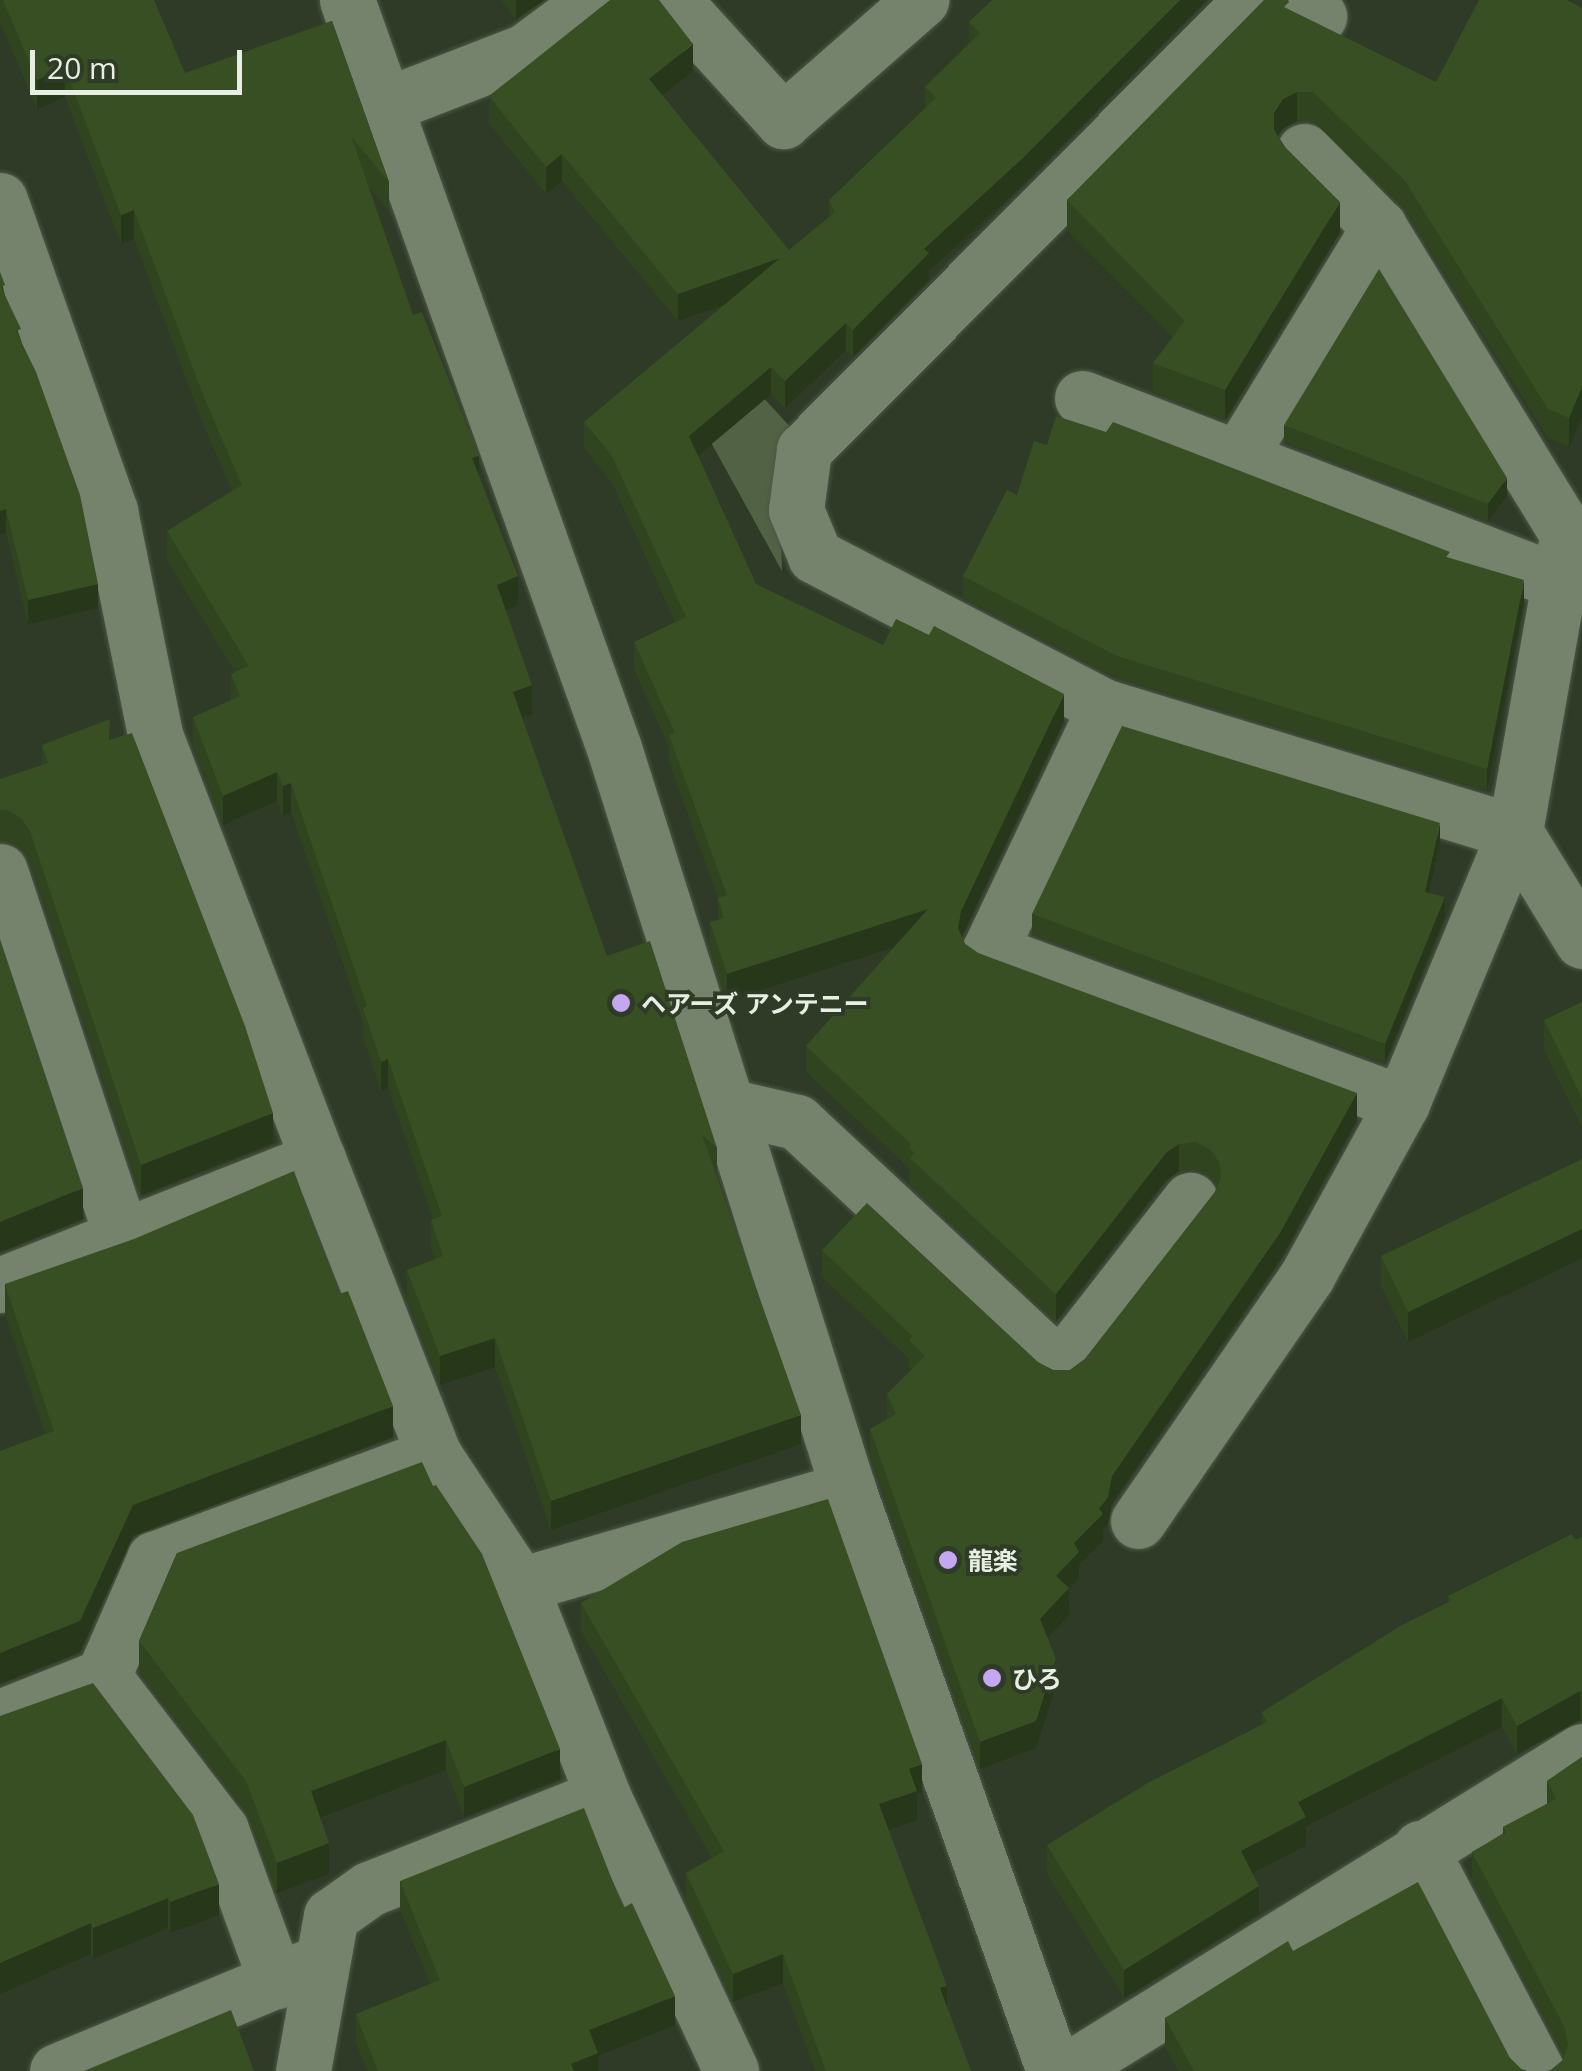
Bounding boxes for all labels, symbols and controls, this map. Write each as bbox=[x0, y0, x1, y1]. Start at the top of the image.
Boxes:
scale bar bbox=[35, 30, 248, 92]
text: 20 m bbox=[47, 47, 117, 88]
place label: ヘアーズ アンテニー bbox=[641, 988, 871, 1018]
marker: ヘアーズ アンテニー bbox=[610, 992, 632, 1014]
place label: 龍楽 bbox=[968, 1545, 1018, 1575]
marker: 龍楽 bbox=[937, 1549, 959, 1571]
place label: ひろ bbox=[1012, 1663, 1062, 1693]
marker: ひろ bbox=[981, 1667, 1003, 1689]

